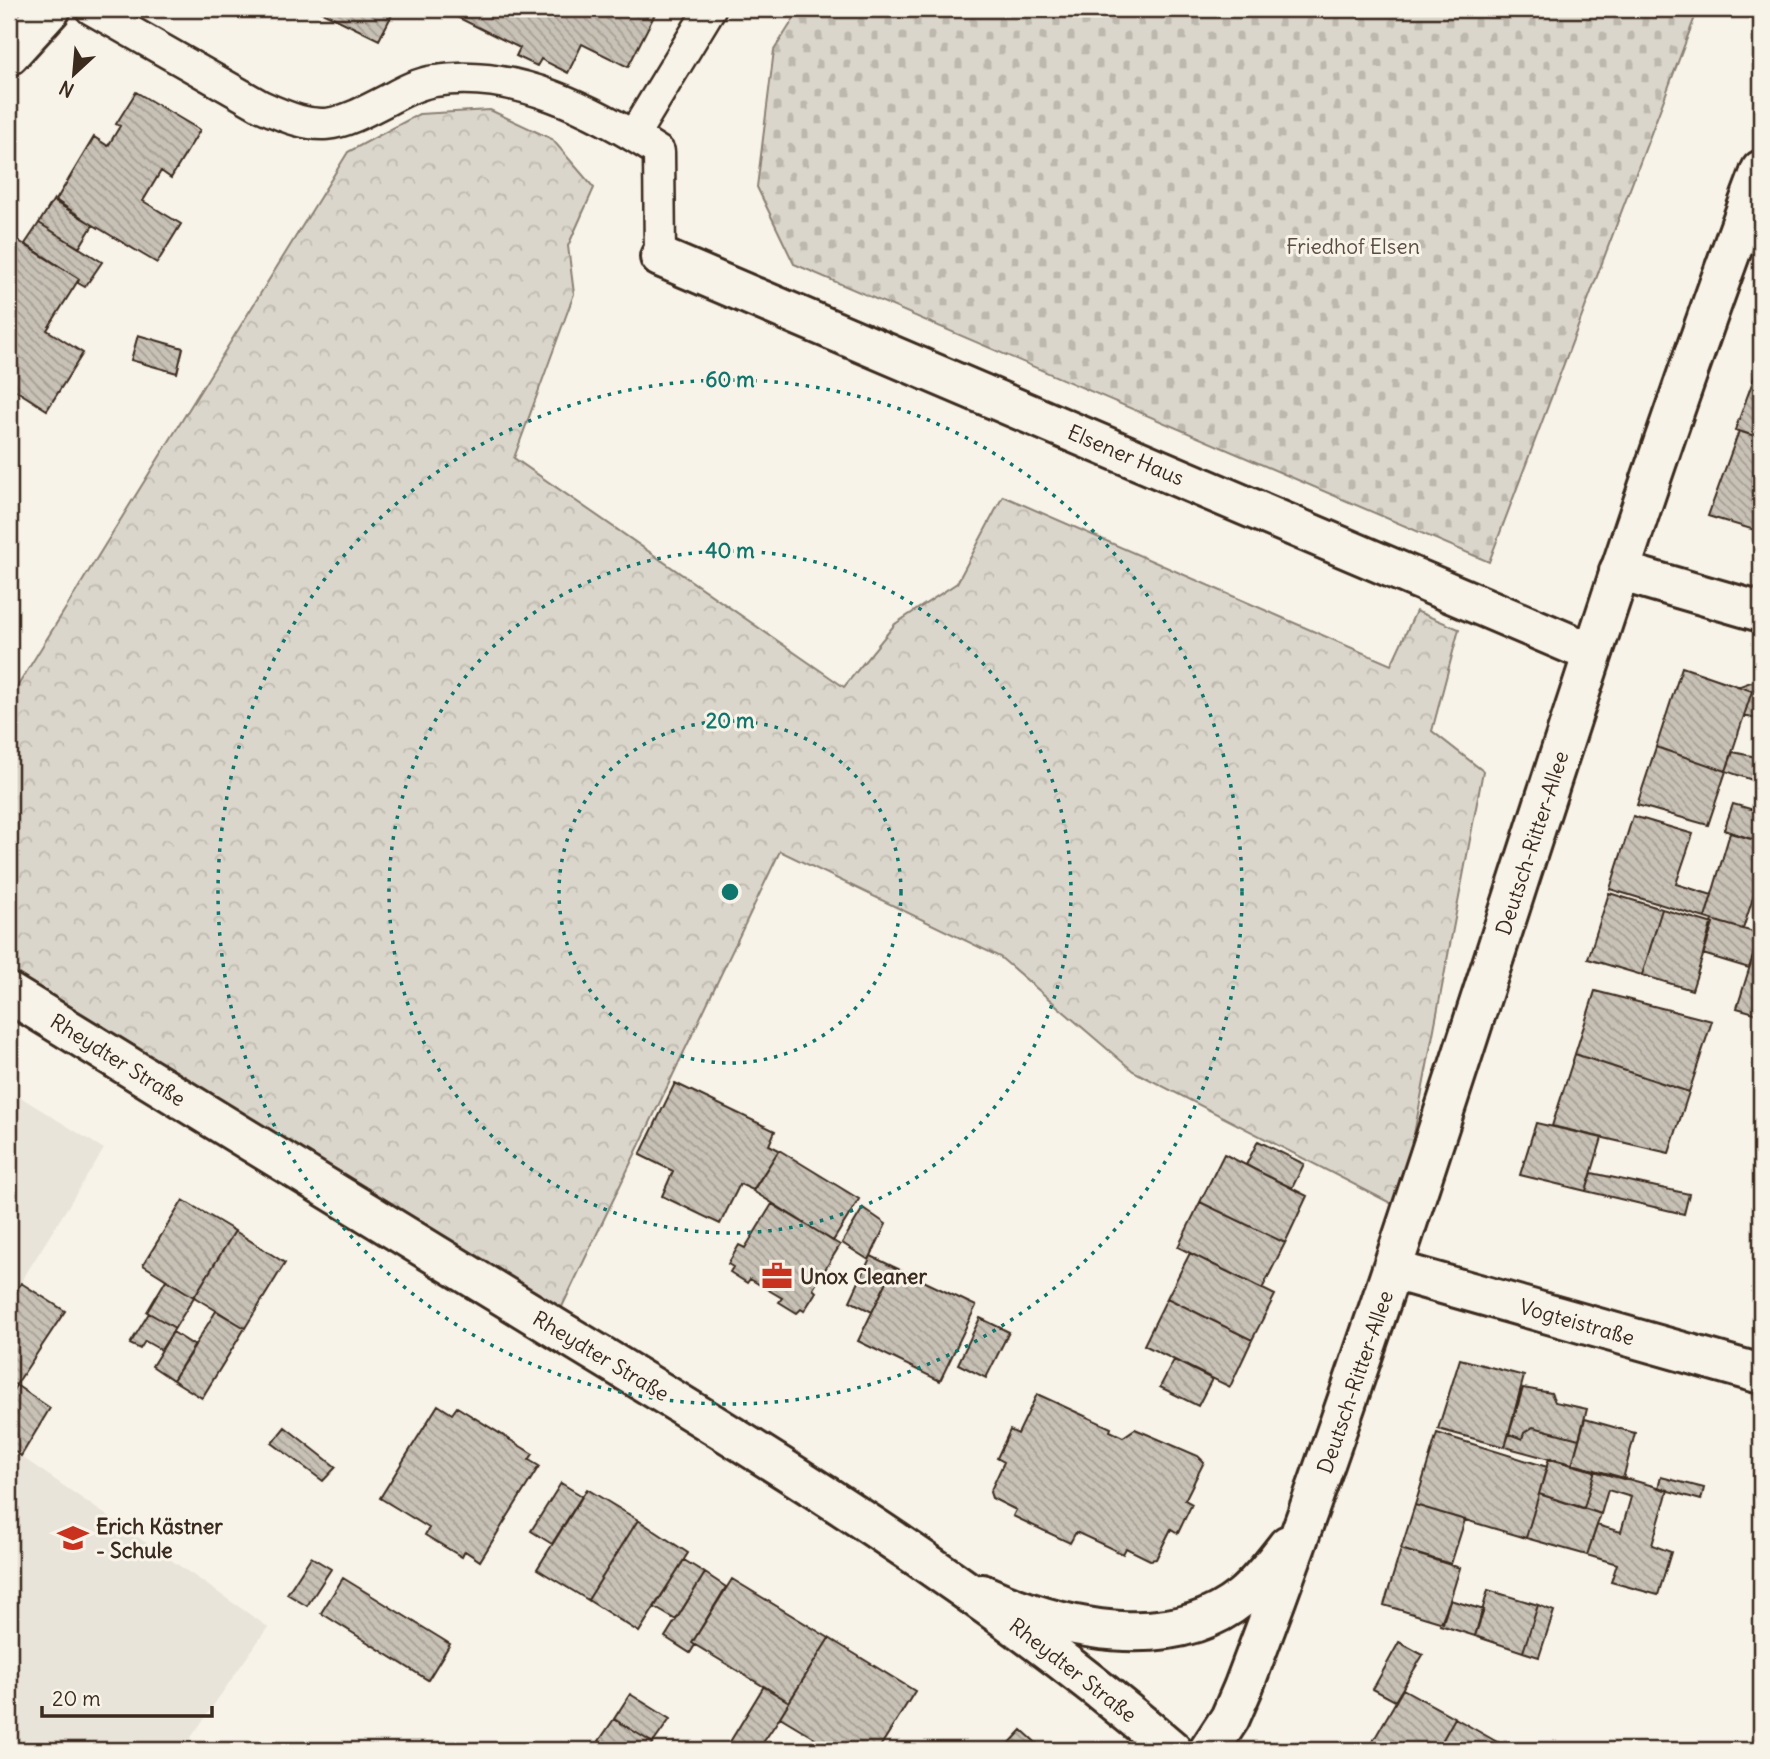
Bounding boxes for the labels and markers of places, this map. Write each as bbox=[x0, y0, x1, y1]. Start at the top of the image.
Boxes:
centre of rings bbox=[718, 880, 742, 904]
office icon: Unox Cleaner bbox=[760, 1259, 794, 1293]
place label: Unox Cleaner bbox=[800, 1263, 927, 1290]
place label: Erich Kästner - Schule bbox=[96, 1513, 223, 1564]
school or university icon: Erich Kästner - Schule bbox=[56, 1521, 90, 1555]

